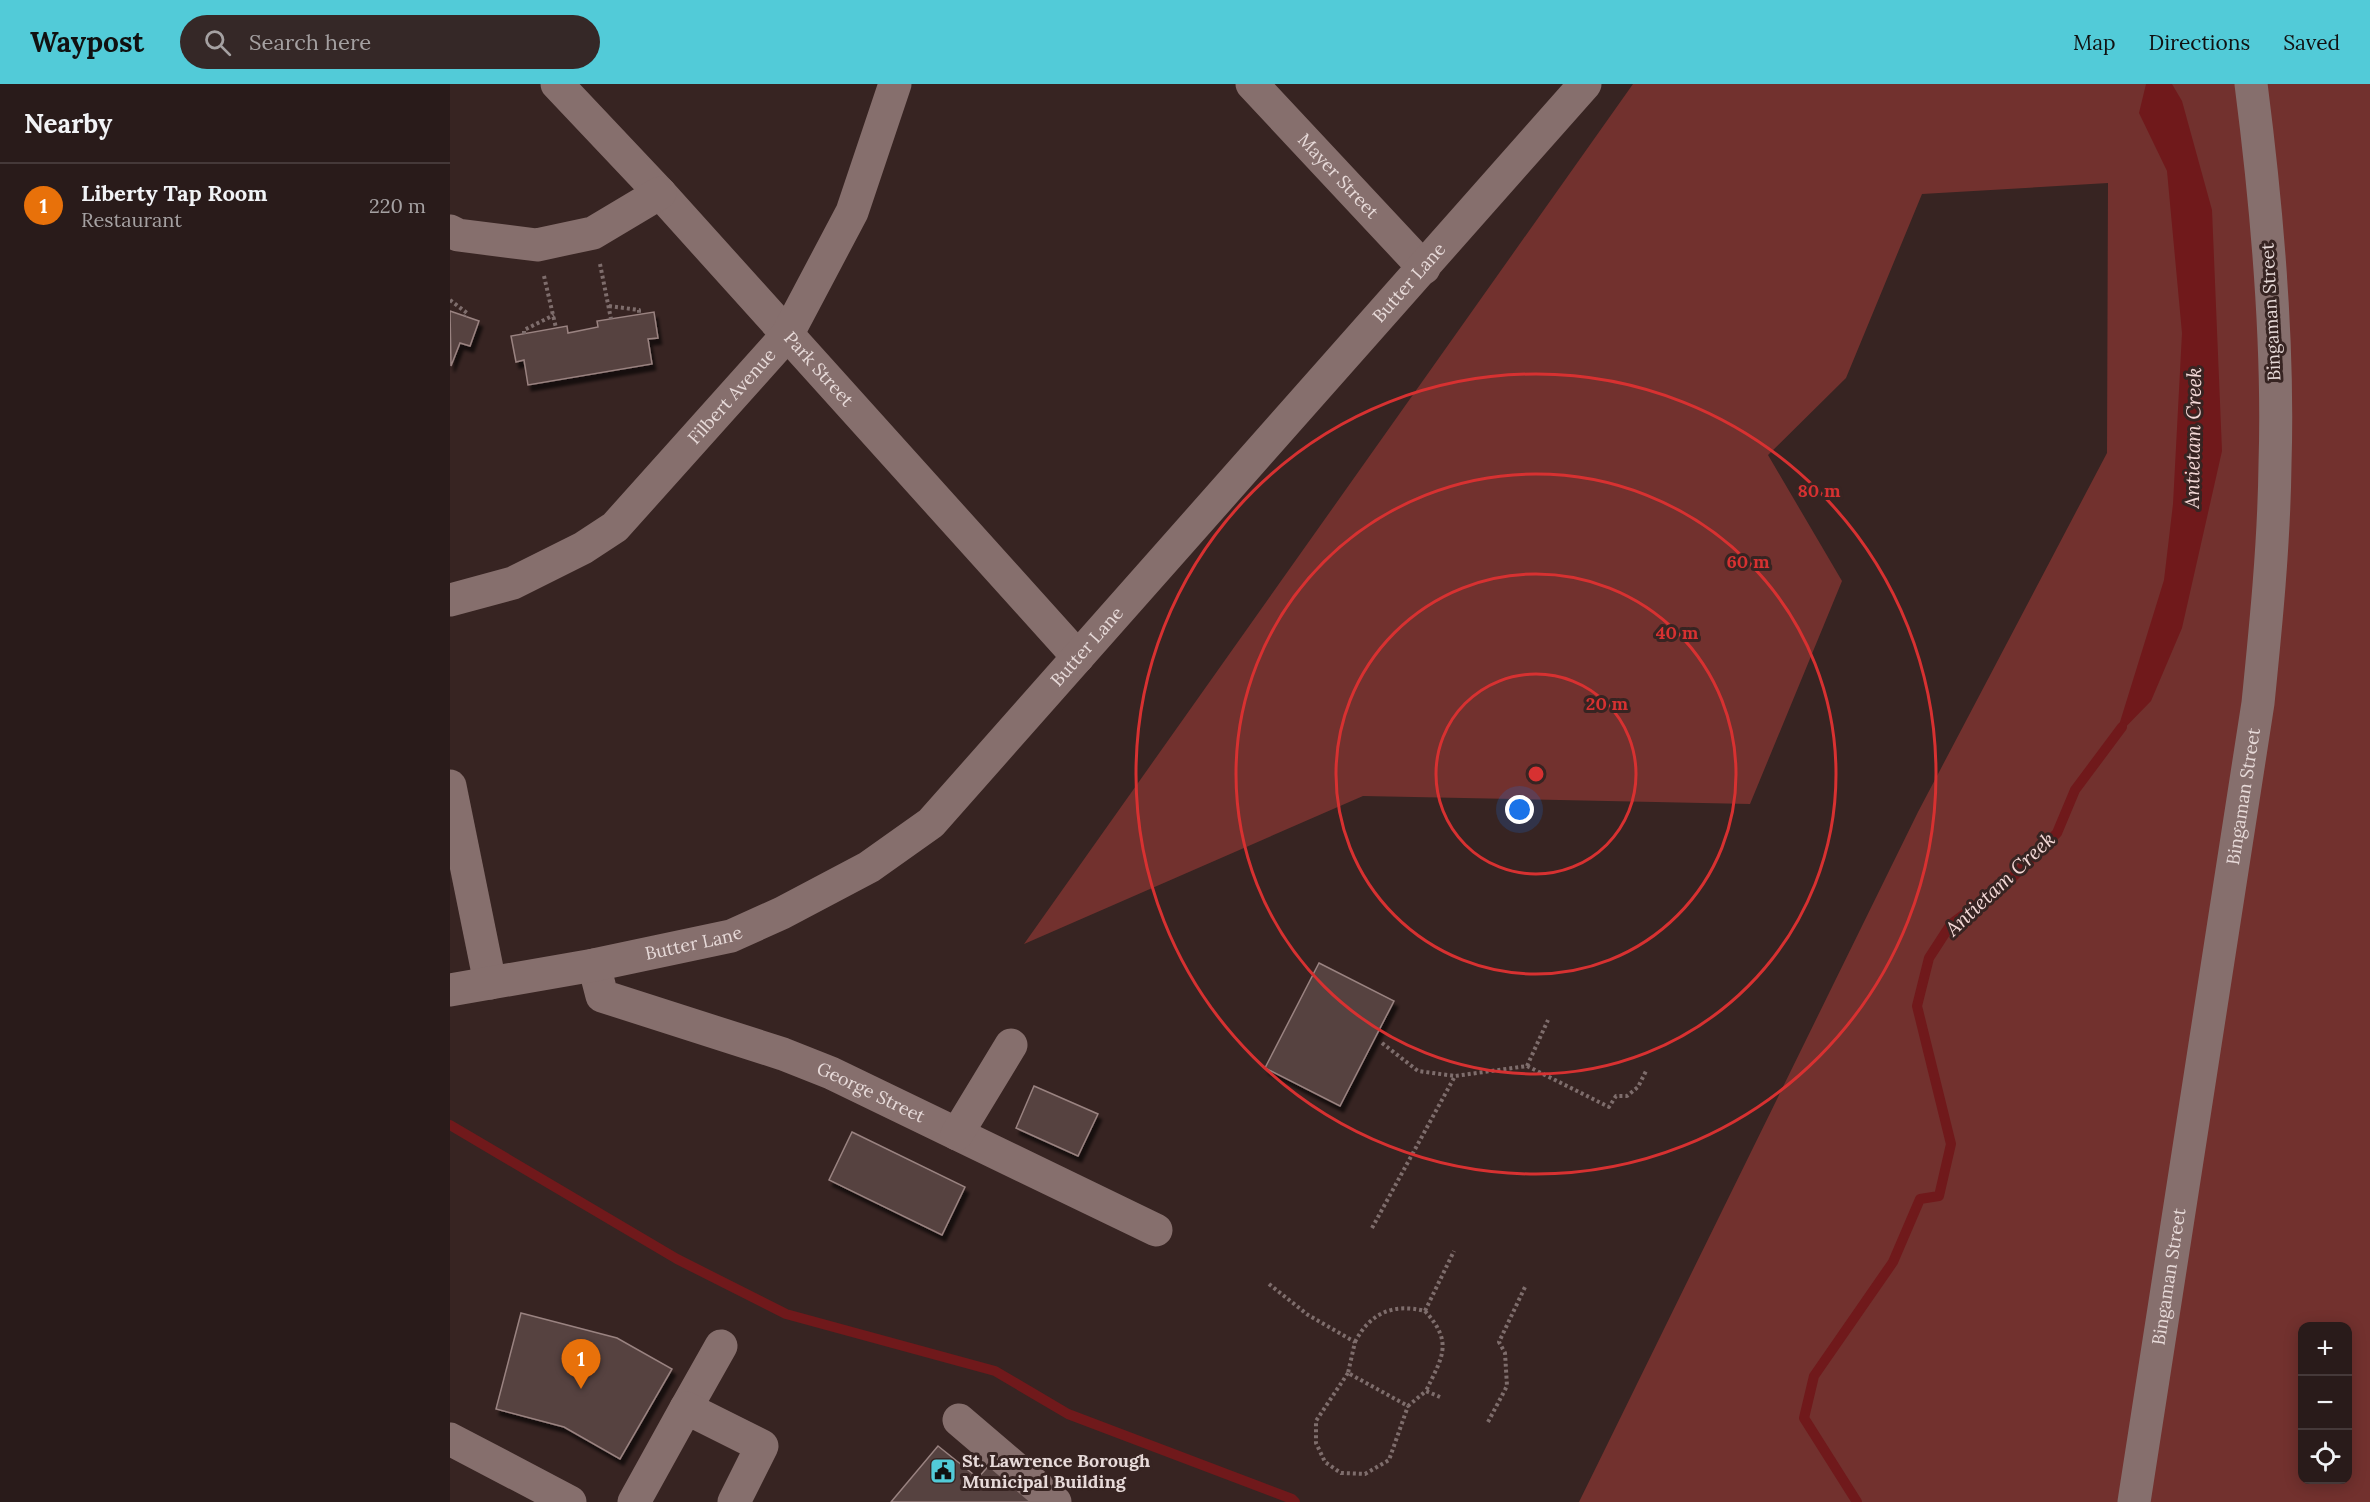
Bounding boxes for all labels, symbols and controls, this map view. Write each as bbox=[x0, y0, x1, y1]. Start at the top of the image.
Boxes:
search box bbox=[180, 15, 600, 69]
text: Waypost bbox=[30, 24, 144, 60]
icon: search bbox=[201, 26, 234, 59]
text: Search here bbox=[249, 28, 371, 56]
text: Map bbox=[2073, 29, 2116, 56]
text: Directions bbox=[2149, 29, 2250, 56]
text: Saved bbox=[2283, 29, 2340, 56]
text: Nearby bbox=[24, 107, 112, 140]
street label: Mayer Street bbox=[1293, 128, 1384, 223]
text: Liberty Tap Room bbox=[81, 179, 268, 207]
text: 1 bbox=[39, 193, 48, 218]
text: 220 m bbox=[369, 193, 426, 218]
text: Restaurant bbox=[81, 207, 182, 232]
street label: Butter Lane bbox=[1367, 238, 1450, 327]
street label: Bingaman Street bbox=[2255, 242, 2286, 382]
street label: Park Street bbox=[779, 326, 859, 411]
street label: Filbert Avenue bbox=[683, 343, 781, 449]
water label: Antietam Creek bbox=[2179, 367, 2206, 510]
text: 80 m bbox=[1797, 479, 1841, 502]
text: 60 m bbox=[1726, 550, 1770, 573]
street label: Butter Lane bbox=[1045, 601, 1128, 691]
text: 40 m bbox=[1656, 621, 1699, 644]
text: 20 m bbox=[1586, 692, 1629, 715]
street label: Bingaman Street bbox=[2221, 726, 2265, 867]
centre of rings bbox=[1526, 764, 1546, 784]
your location bbox=[1505, 795, 1534, 824]
water label: Antietam Creek bbox=[1939, 826, 2060, 942]
street label: Butter Lane bbox=[643, 920, 746, 965]
street label: George Street bbox=[814, 1057, 929, 1128]
street label: Bingaman Street bbox=[2146, 1206, 2190, 1347]
map controls bbox=[2298, 1322, 2352, 1484]
button: + bbox=[2298, 1322, 2352, 1376]
pin: 1 bbox=[562, 1340, 600, 1389]
button: − bbox=[2298, 1376, 2352, 1430]
button: locate bbox=[2298, 1430, 2352, 1484]
place label: St. Lawrence Borough Municipal Building bbox=[962, 1449, 1150, 1493]
public building icon: St. Lawrence Borough Municipal Building bbox=[928, 1456, 958, 1486]

